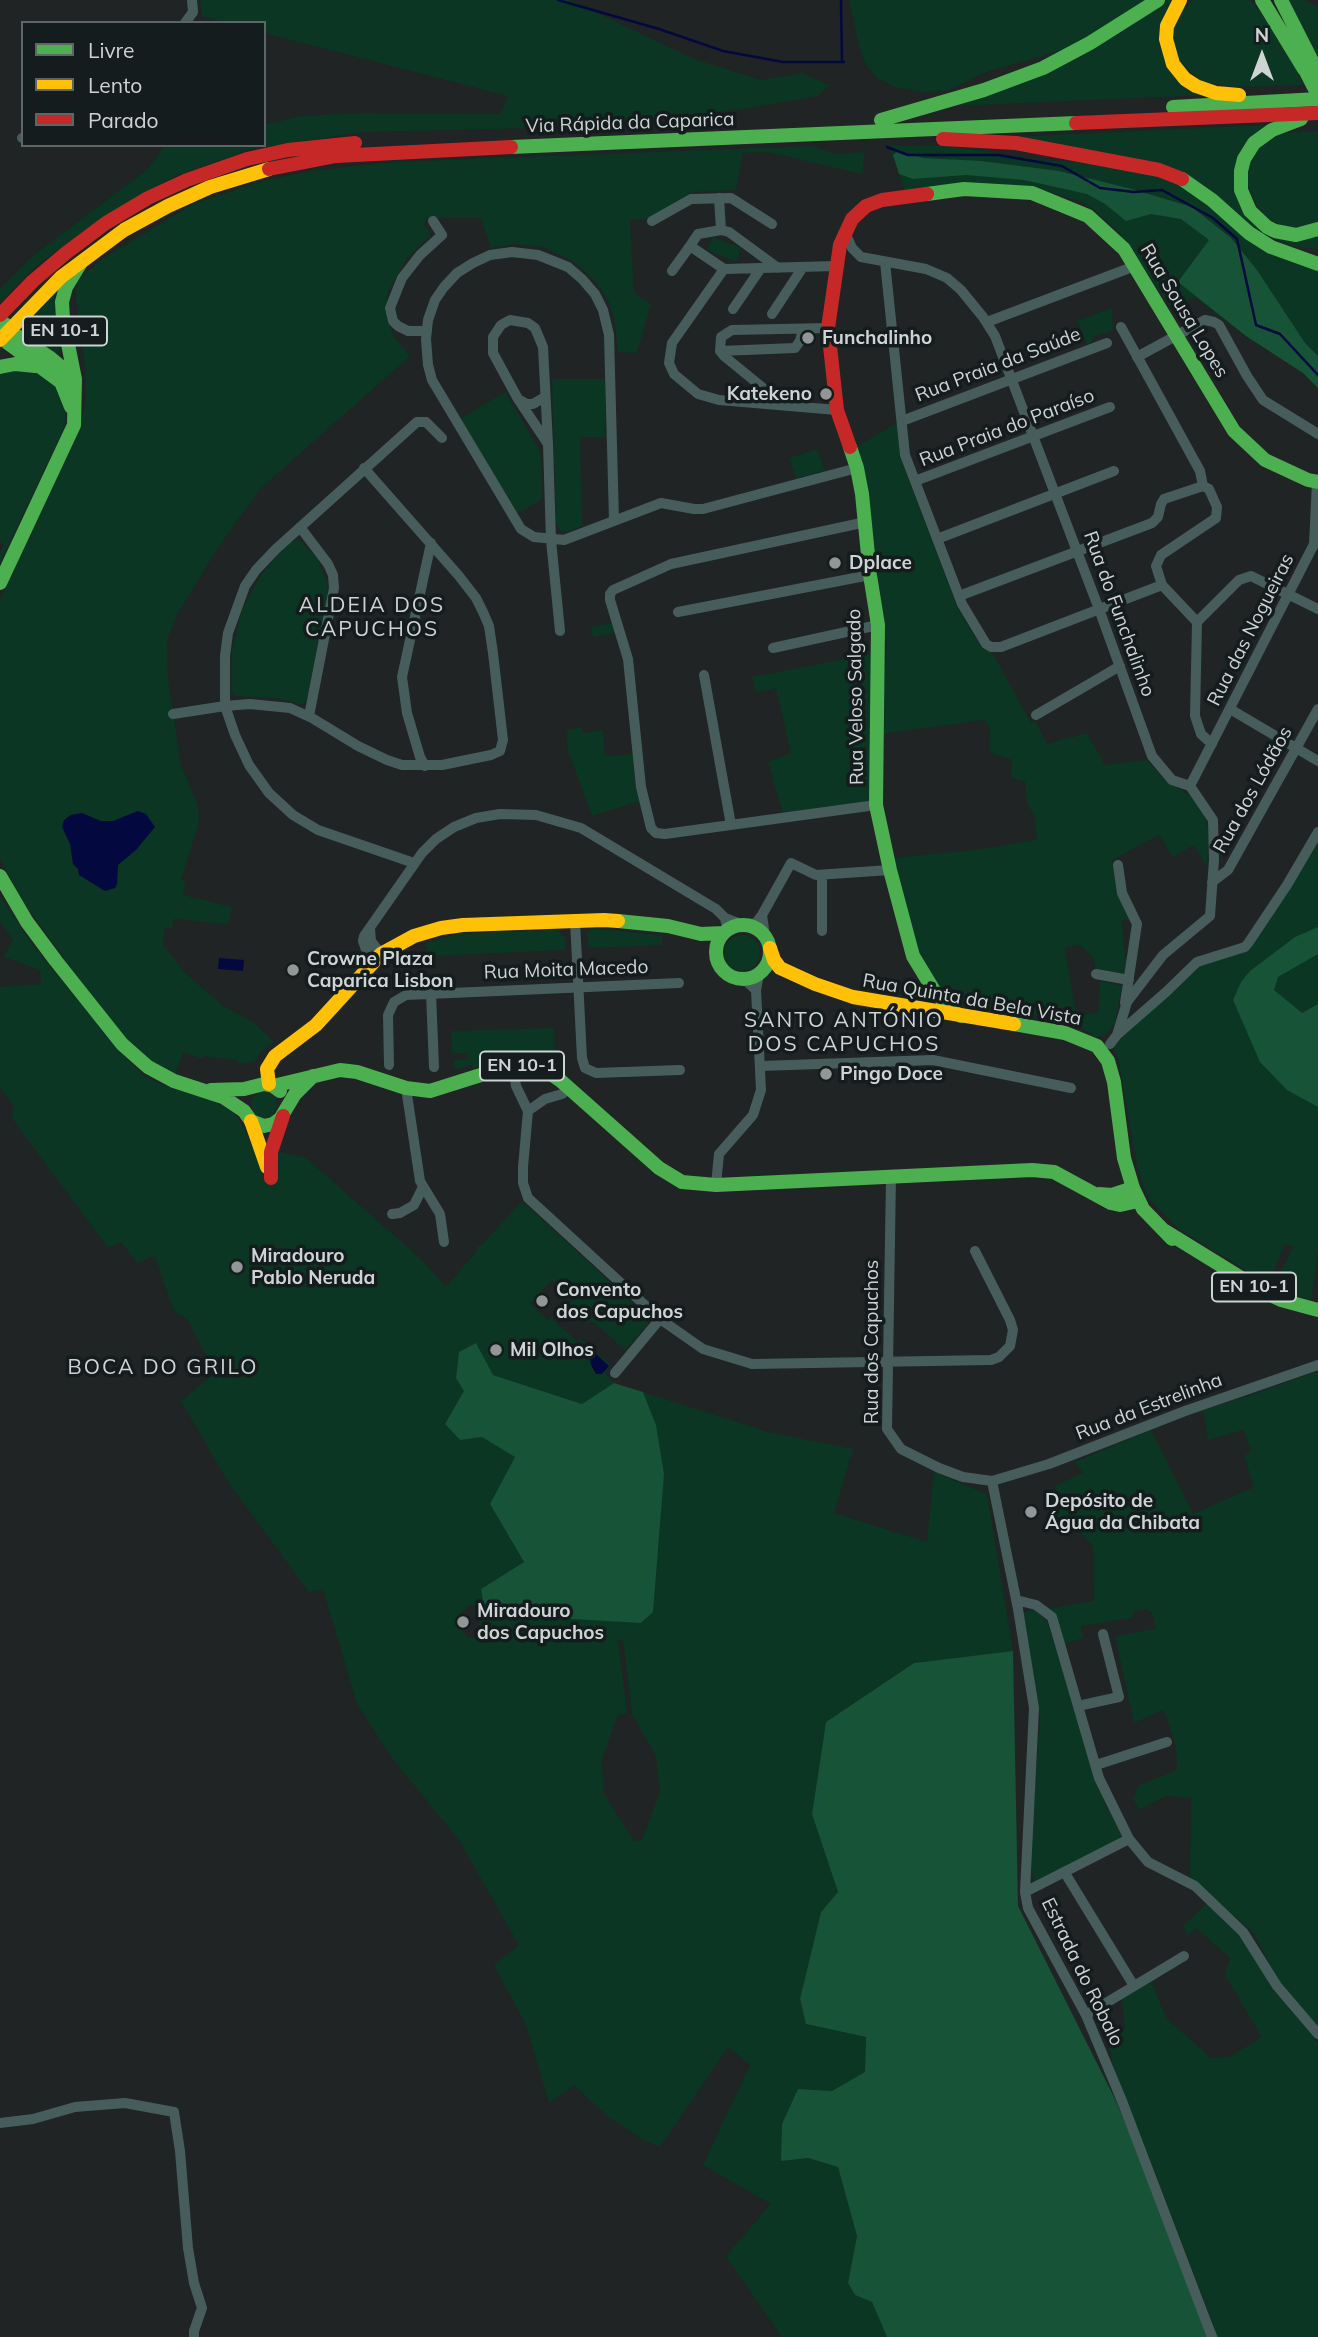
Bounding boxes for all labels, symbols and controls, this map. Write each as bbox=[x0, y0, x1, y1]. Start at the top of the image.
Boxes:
legend bbox=[21, 21, 266, 147]
north arrow bbox=[1227, 21, 1297, 91]
text: N bbox=[1255, 23, 1269, 47]
text: Livre bbox=[88, 37, 135, 63]
text: Lento bbox=[88, 72, 142, 98]
text: Parado bbox=[88, 107, 158, 133]
street label: Via Rápida da Caparica bbox=[525, 108, 735, 138]
street label: Rua Sousa Lopes bbox=[1135, 240, 1233, 382]
road number: EN 10-1 bbox=[23, 316, 107, 346]
street label: Rua Praia da Saúde bbox=[912, 323, 1084, 407]
place label: Funchalinho bbox=[822, 327, 932, 349]
marker: Funchalinho bbox=[800, 330, 816, 346]
place label: Katekeno bbox=[727, 383, 812, 405]
street label: Rua Praia do Paraíso bbox=[916, 384, 1098, 472]
marker: Katekeno bbox=[818, 386, 834, 402]
street label: Rua do Funchalinho bbox=[1078, 528, 1160, 700]
street label: Rua das Nogueiras bbox=[1203, 550, 1299, 710]
place label: Dplace bbox=[849, 552, 912, 574]
marker: Dplace bbox=[827, 555, 843, 571]
district label: ALDEIA DOS CAPUCHOS bbox=[300, 593, 444, 643]
street label: Rua Veloso Salgado bbox=[843, 609, 869, 785]
street label: Rua dos Lódãos bbox=[1209, 723, 1297, 857]
place label: Crowne Plaza Caparica Lisbon bbox=[307, 948, 454, 992]
street label: Rua Moita Macedo bbox=[483, 956, 649, 984]
marker: Crowne Plaza Caparica Lisbon bbox=[285, 962, 301, 978]
street label: Rua Quinta da Bela Vista bbox=[861, 970, 1083, 1030]
district label: SANTO ANTÓNIO DOS CAPUCHOS bbox=[746, 1008, 942, 1058]
road number: EN 10-1 bbox=[480, 1051, 564, 1080]
place label: Pingo Doce bbox=[840, 1063, 943, 1085]
marker: Pingo Doce bbox=[818, 1066, 834, 1082]
place label: Miradouro Pablo Neruda bbox=[251, 1245, 375, 1289]
marker: Miradouro Pablo Neruda bbox=[229, 1259, 245, 1275]
street label: Rua dos Capuchos bbox=[861, 1260, 883, 1424]
road number: EN 10-1 bbox=[1212, 1272, 1296, 1302]
place label: Convento dos Capuchos bbox=[556, 1279, 683, 1323]
marker: Convento dos Capuchos bbox=[534, 1293, 550, 1309]
place label: Mil Olhos bbox=[510, 1339, 594, 1361]
marker: Mil Olhos bbox=[488, 1342, 504, 1358]
district label: BOCA DO GRILO bbox=[69, 1355, 257, 1381]
street label: Rua da Estrelinha bbox=[1073, 1369, 1225, 1445]
place label: Depósito de Água da Chibata bbox=[1045, 1490, 1200, 1534]
marker: Depósito de Água da Chibata bbox=[1023, 1504, 1039, 1520]
place label: Miradouro dos Capuchos bbox=[477, 1600, 604, 1644]
marker: Miradouro dos Capuchos bbox=[455, 1614, 471, 1630]
street label: Estrada do Robalo bbox=[1036, 1894, 1128, 2050]

